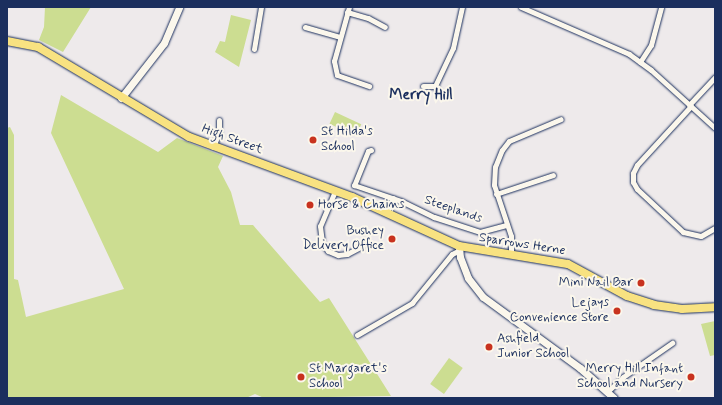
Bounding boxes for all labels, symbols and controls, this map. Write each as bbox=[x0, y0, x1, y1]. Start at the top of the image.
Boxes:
district label: Merry Hill bbox=[389, 87, 453, 105]
street label: High Street bbox=[199, 122, 265, 158]
place label: St Hilda's School bbox=[321, 125, 373, 156]
marker: St Hilda's School bbox=[308, 135, 318, 145]
street label: Steeplands bbox=[422, 193, 484, 227]
place label: Horse & Chains bbox=[318, 197, 405, 213]
marker: Horse & Chains bbox=[305, 200, 315, 210]
place label: Bushey Delivery Office bbox=[302, 224, 384, 255]
street label: Sparrows Herne bbox=[476, 230, 568, 260]
marker: Bushey Delivery Office bbox=[387, 234, 397, 244]
place label: Mini Nail Bar bbox=[559, 275, 633, 291]
marker: Mini Nail Bar bbox=[636, 278, 646, 288]
place label: Lejays Convenience Store bbox=[509, 296, 609, 327]
marker: Lejays Convenience Store bbox=[612, 306, 622, 316]
place label: Ashfield Junior School bbox=[497, 332, 569, 363]
marker: Ashfield Junior School bbox=[484, 342, 494, 352]
place label: St Margaret's School bbox=[309, 362, 385, 393]
place label: Merry Hill Infant School and Nursery bbox=[579, 362, 683, 393]
marker: St Margaret's School bbox=[296, 372, 306, 382]
marker: Merry Hill Infant School and Nursery bbox=[686, 372, 696, 382]

